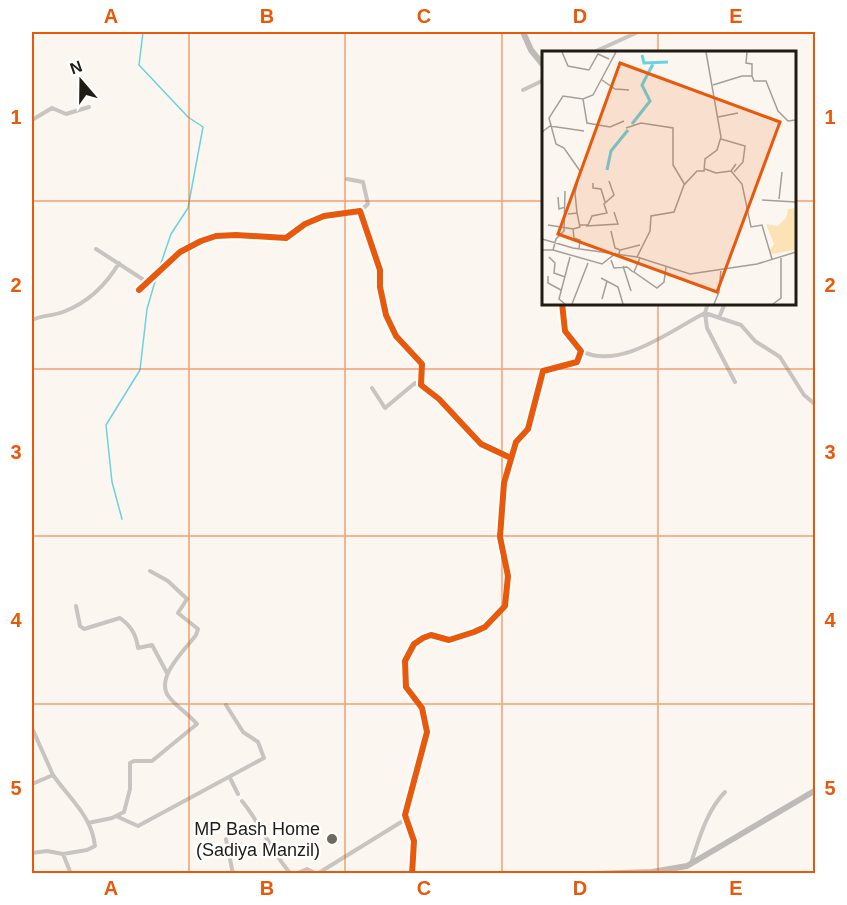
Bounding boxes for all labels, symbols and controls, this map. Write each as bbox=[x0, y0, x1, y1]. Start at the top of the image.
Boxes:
text: A bbox=[104, 5, 118, 27]
text: B bbox=[260, 5, 274, 27]
text: C bbox=[417, 5, 431, 27]
text: D bbox=[573, 5, 587, 27]
text: E bbox=[729, 5, 743, 27]
north arrow bbox=[51, 51, 111, 111]
inset map bbox=[542, 51, 796, 304]
text: N bbox=[68, 57, 84, 77]
text: 1 bbox=[10, 106, 22, 128]
text: 1 bbox=[824, 106, 836, 128]
text: 2 bbox=[10, 274, 22, 296]
text: 2 bbox=[824, 274, 836, 296]
text: 3 bbox=[10, 441, 22, 463]
text: 3 bbox=[824, 441, 836, 463]
text: 4 bbox=[10, 609, 22, 631]
text: 4 bbox=[824, 609, 836, 631]
text: 5 bbox=[10, 777, 22, 799]
text: 5 bbox=[824, 777, 836, 799]
place label: MP Bash Home (Sadiya Manzil) bbox=[194, 819, 320, 860]
marker: MP Bash Home (Sadiya Manzil) bbox=[325, 832, 339, 846]
text: A bbox=[104, 877, 118, 899]
text: B bbox=[260, 877, 274, 899]
text: C bbox=[417, 877, 431, 899]
text: D bbox=[573, 877, 587, 899]
text: E bbox=[729, 877, 743, 899]

